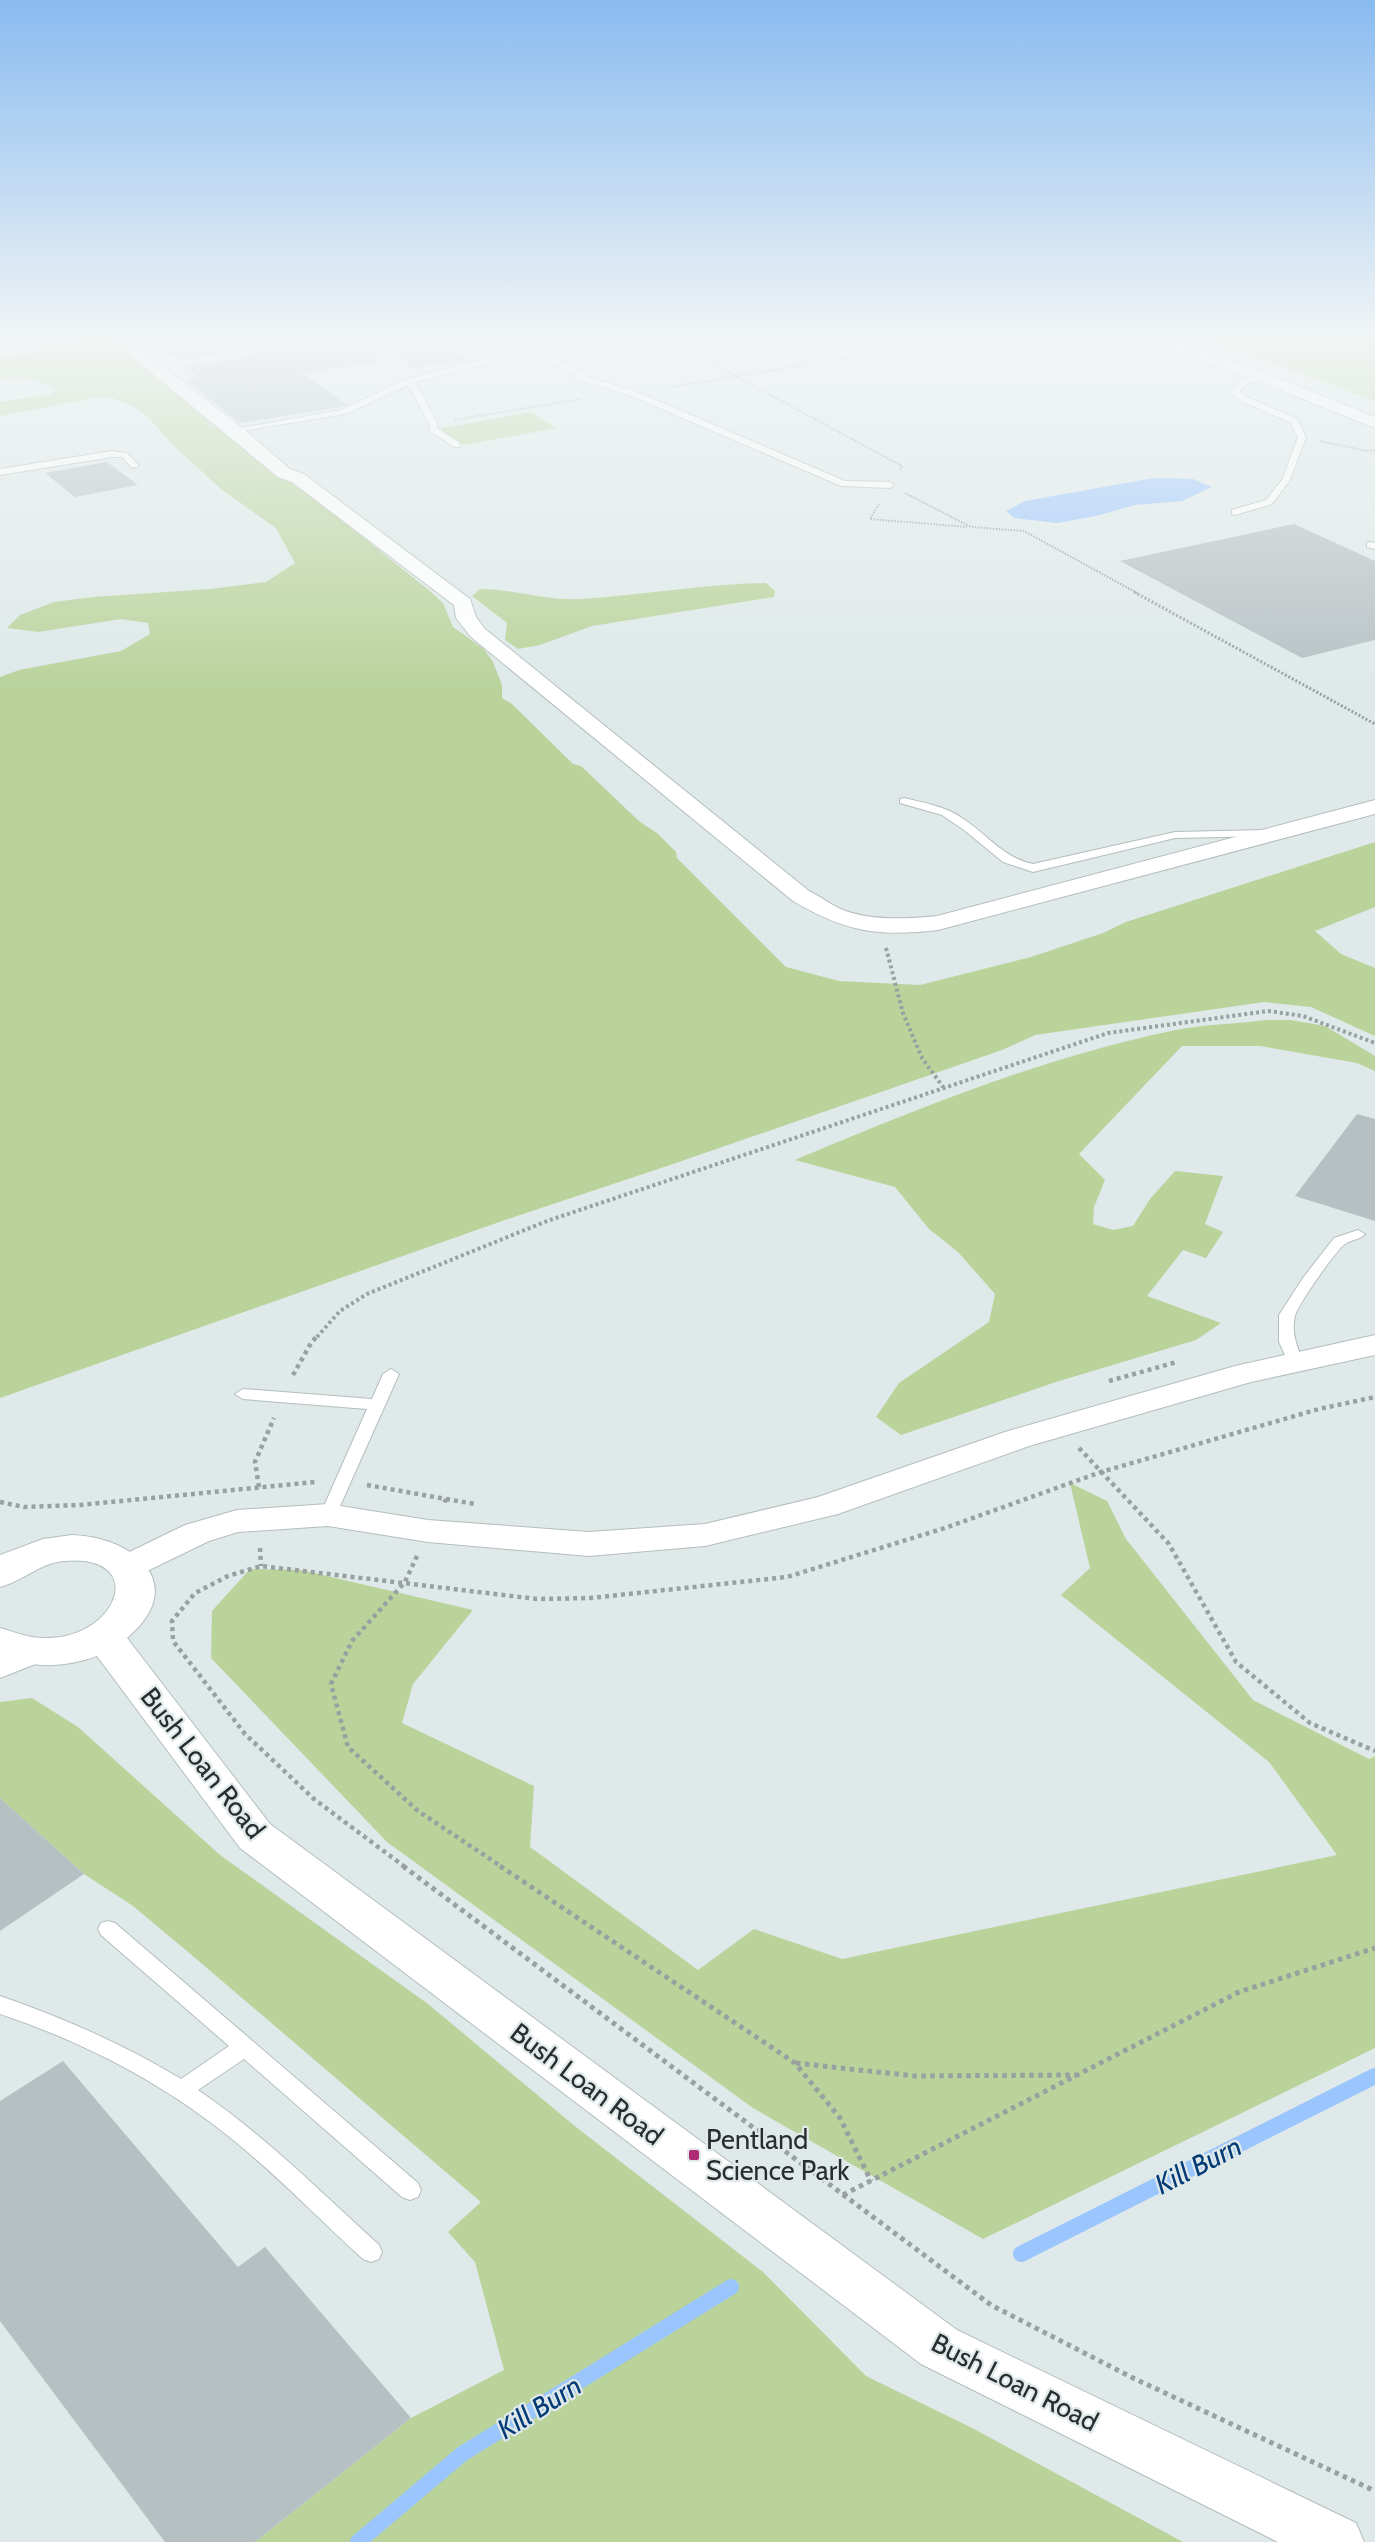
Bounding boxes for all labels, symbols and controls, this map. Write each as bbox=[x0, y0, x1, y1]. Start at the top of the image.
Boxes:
street label: Bush Loan Road bbox=[134, 1681, 272, 1845]
street label: Bush Loan Road bbox=[504, 2016, 670, 2152]
place label: Pentland Science Park bbox=[706, 2123, 850, 2187]
water label: Kill Burn bbox=[1149, 2129, 1247, 2201]
marker: Pentland Science Park bbox=[687, 2148, 701, 2162]
street label: Bush Loan Road bbox=[926, 2326, 1104, 2438]
water label: Kill Burn bbox=[491, 2368, 587, 2446]

